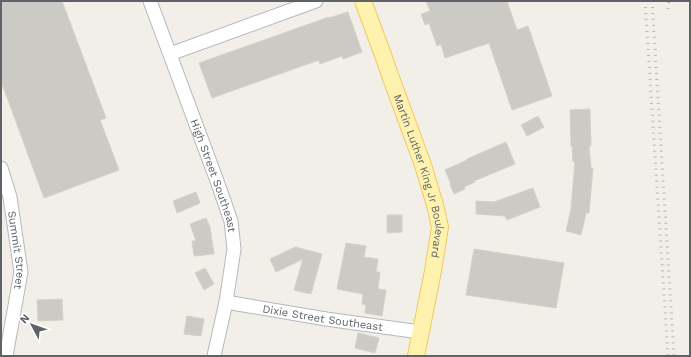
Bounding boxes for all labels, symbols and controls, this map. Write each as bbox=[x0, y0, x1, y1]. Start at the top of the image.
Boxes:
street label: Martin Luther King Jr Boulevard bbox=[391, 93, 446, 259]
street label: High Street Southeast bbox=[188, 117, 238, 233]
street label: Summit Street bbox=[5, 210, 27, 291]
street label: Dixie Street Southeast bbox=[262, 302, 384, 334]
north arrow bbox=[12, 305, 52, 345]
text: N bbox=[17, 311, 32, 326]

